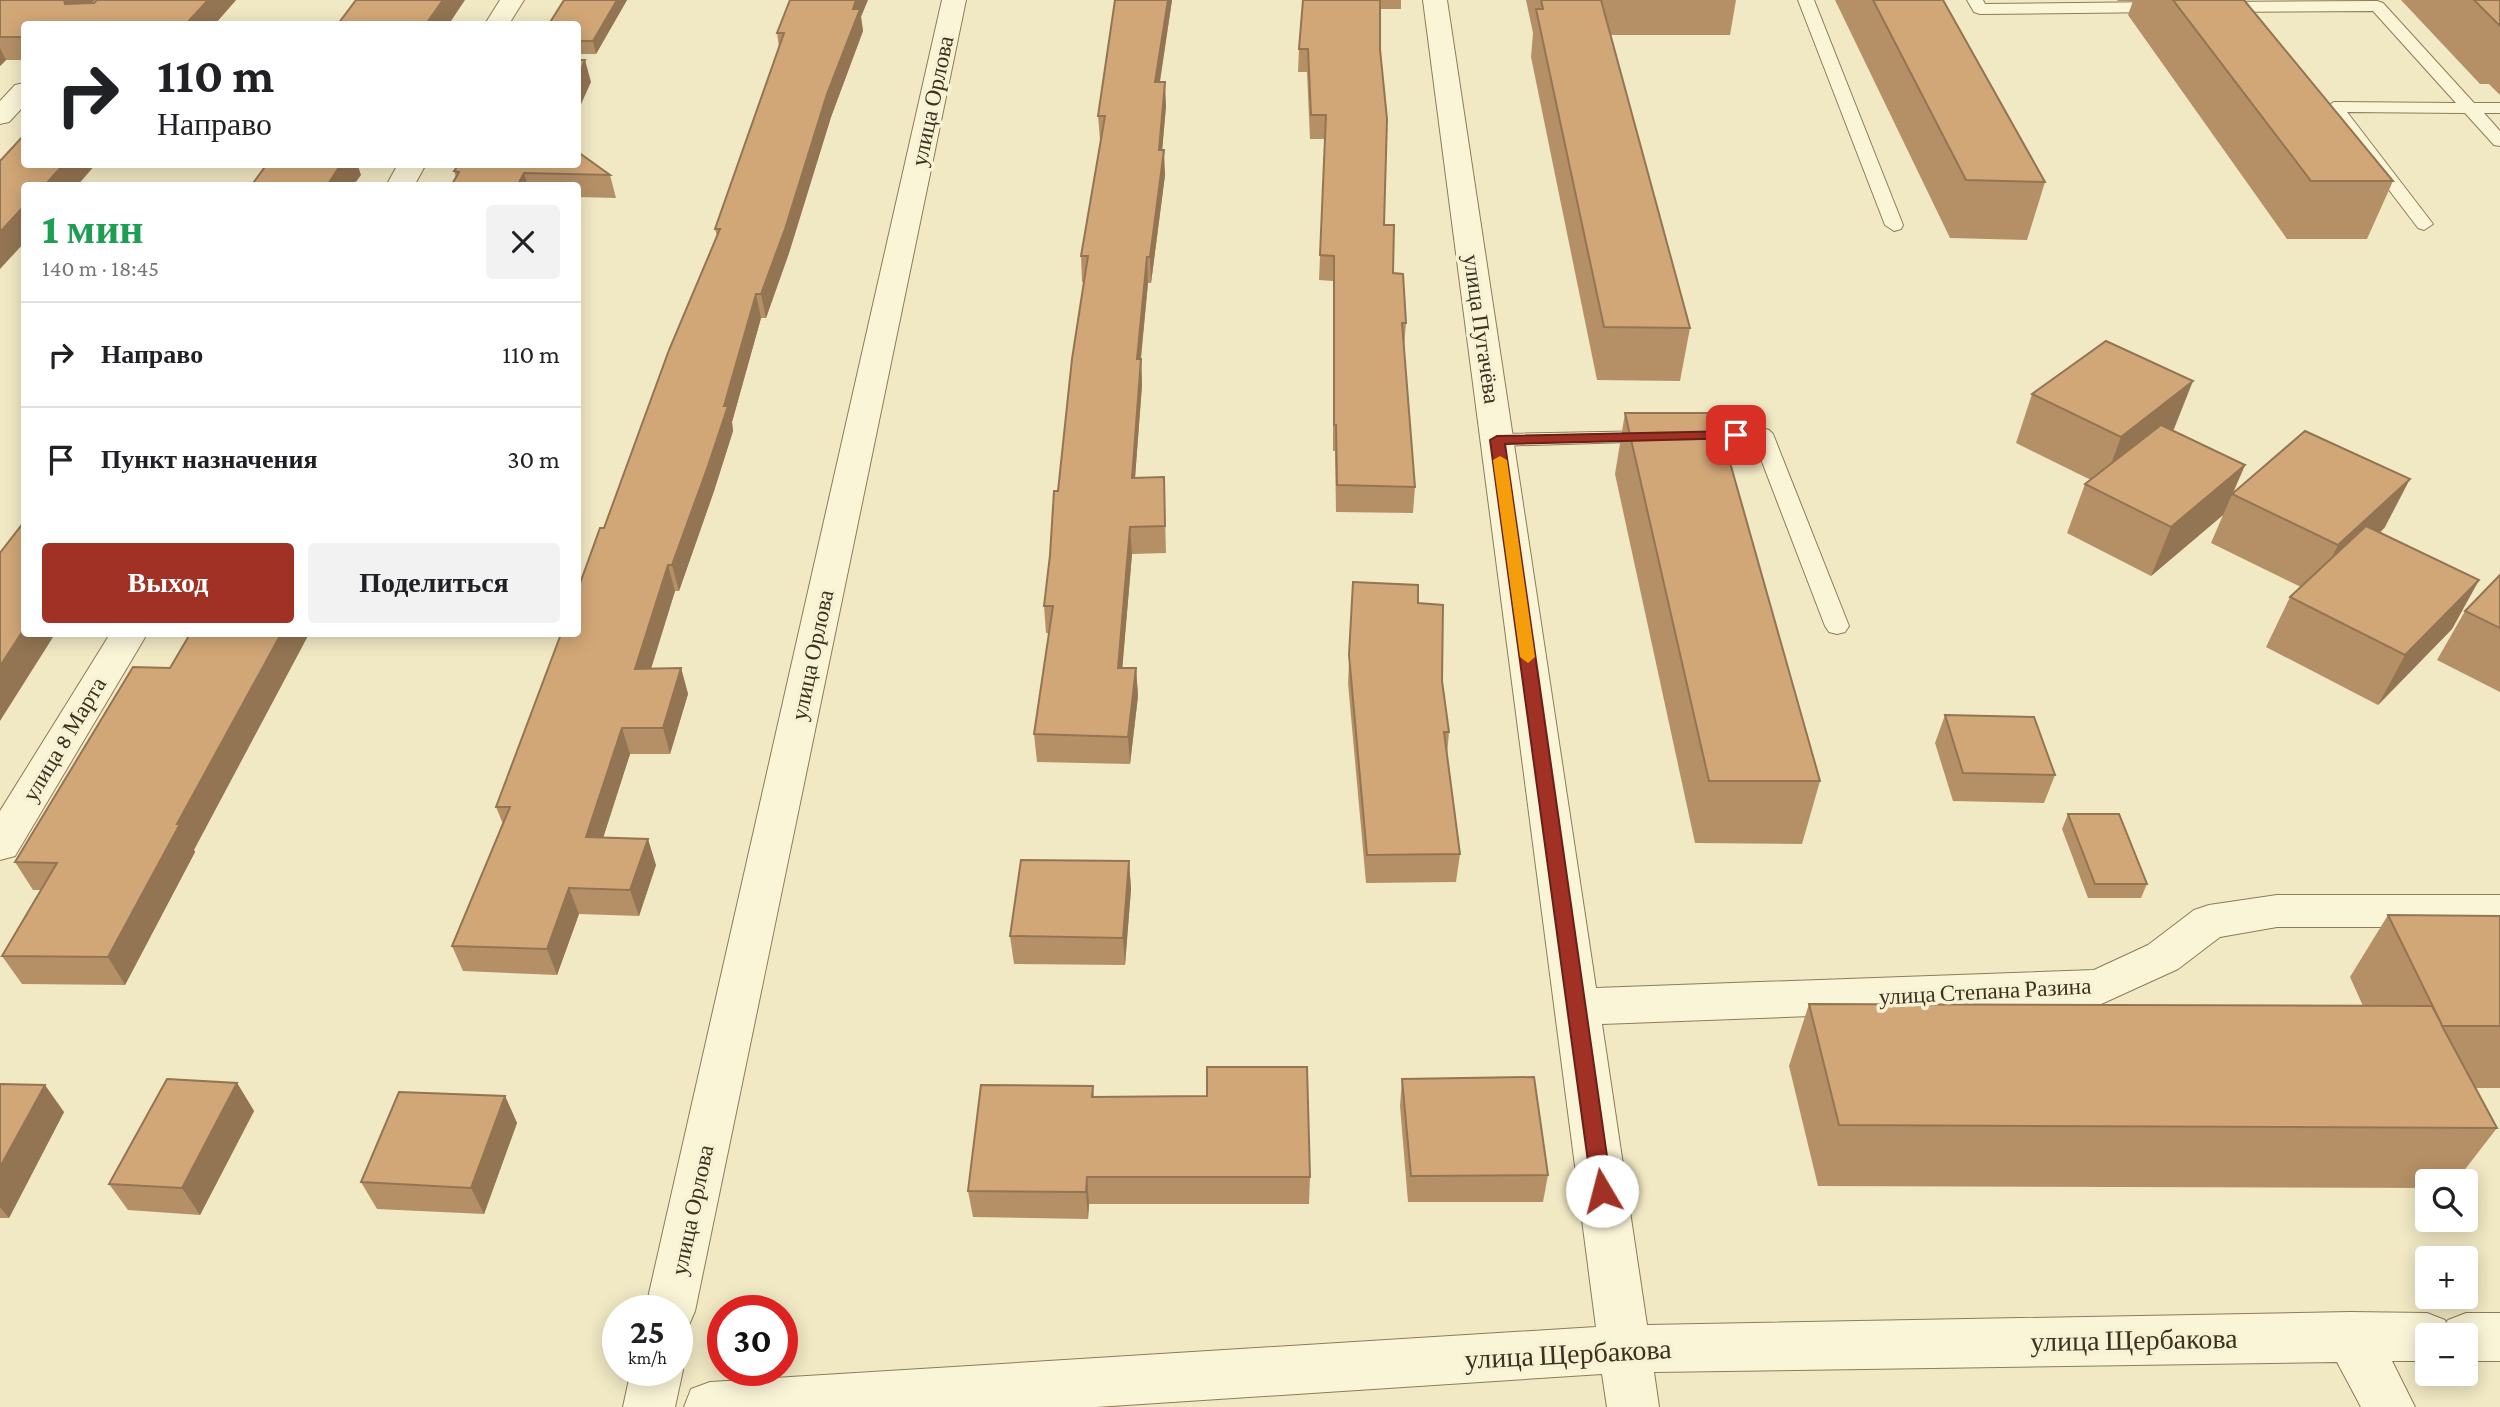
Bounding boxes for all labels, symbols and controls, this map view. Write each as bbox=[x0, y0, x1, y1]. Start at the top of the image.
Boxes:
street label: улица Орлова bbox=[905, 33, 959, 169]
text: 110 m bbox=[157, 48, 274, 103]
icon: right bbox=[42, 49, 133, 140]
text: Направо bbox=[157, 106, 272, 142]
text: 1 мин bbox=[42, 205, 144, 252]
button: close bbox=[486, 205, 560, 279]
street label: улица Пугачёва bbox=[1459, 253, 1505, 405]
text: 140 m · 18:45 bbox=[42, 255, 159, 281]
icon: right bbox=[42, 336, 80, 374]
text: Направо bbox=[101, 340, 203, 369]
text: 110 m bbox=[502, 340, 560, 369]
pin bbox=[1706, 405, 1766, 465]
icon: arrive bbox=[1717, 416, 1755, 454]
icon: arrive bbox=[42, 441, 80, 479]
text: Пункт назначения bbox=[101, 445, 318, 474]
text: 30 m bbox=[507, 445, 560, 474]
button: Выход bbox=[42, 543, 294, 623]
button: Поделиться bbox=[308, 543, 560, 623]
street label: улица Орлова bbox=[785, 587, 839, 723]
street label: улица 8 Марта bbox=[17, 672, 111, 806]
street label: улица Степана Разина bbox=[1878, 972, 2092, 1010]
street label: улица Орлова bbox=[665, 1142, 719, 1278]
position arrow bbox=[1565, 1154, 1639, 1228]
map controls bbox=[2415, 1169, 2478, 1386]
button: search bbox=[2415, 1169, 2478, 1232]
button: + bbox=[2415, 1246, 2478, 1309]
speed limit sign: 30 bbox=[707, 1295, 798, 1386]
text: 25 bbox=[630, 1312, 665, 1351]
street label: улица Щербакова bbox=[2030, 1323, 2238, 1357]
button: − bbox=[2415, 1323, 2478, 1386]
street label: улица Щербакова bbox=[1464, 1333, 1673, 1375]
text: km/h bbox=[628, 1348, 667, 1368]

